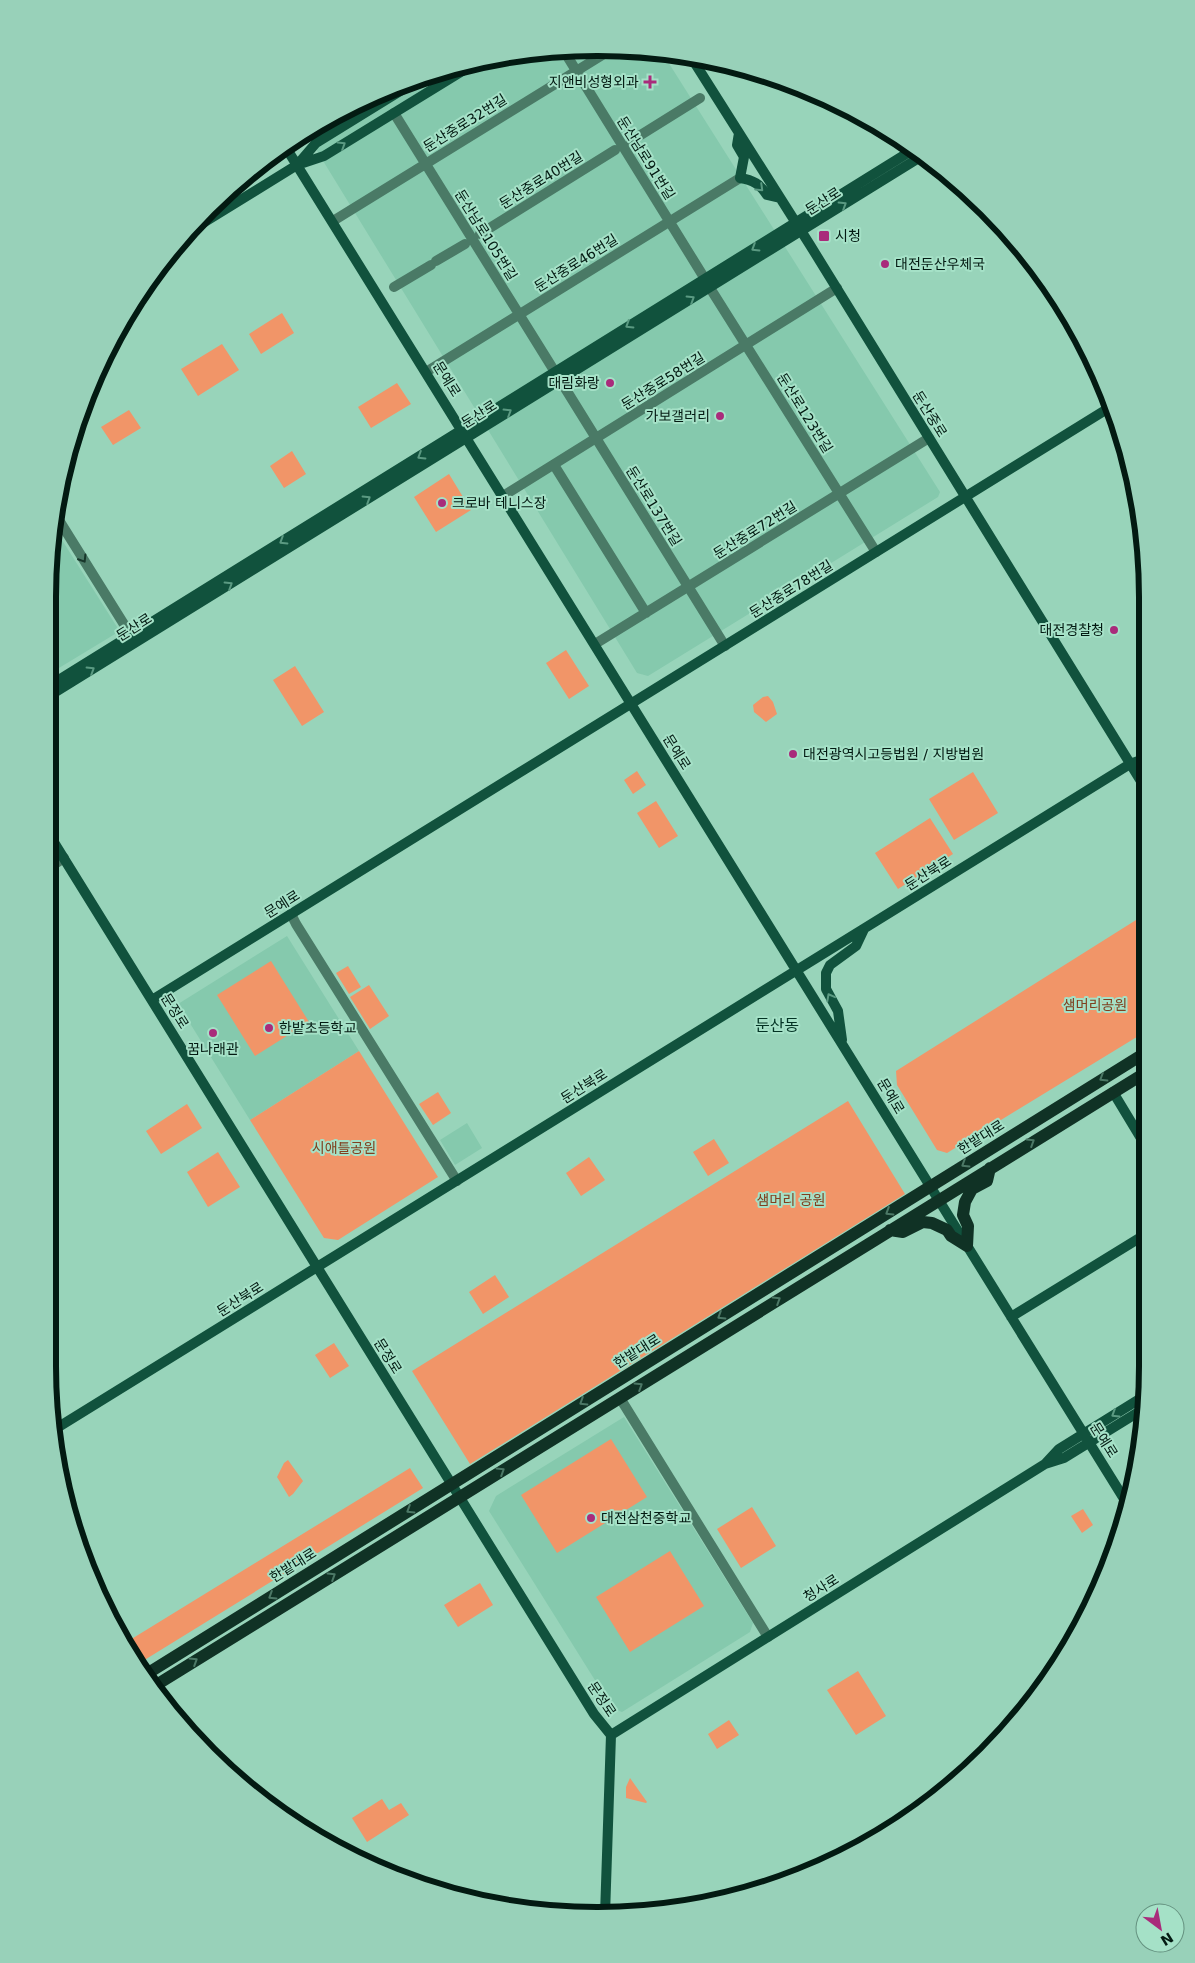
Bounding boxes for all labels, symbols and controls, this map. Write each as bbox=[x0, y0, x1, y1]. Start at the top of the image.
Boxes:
place label: 지앤비성형외과 bbox=[549, 74, 639, 90]
marker: 지앤비성형외과 bbox=[643, 75, 657, 89]
street label: 둔산중로32번길 bbox=[420, 91, 510, 155]
street label: 둔산남로91번길 bbox=[614, 113, 678, 203]
one-way arrow bbox=[336, 142, 345, 152]
street label: 둔산중로40번길 bbox=[496, 148, 586, 212]
one-way arrow bbox=[754, 182, 763, 191]
street label: 둔산로 bbox=[802, 184, 844, 218]
street label: 둔산남로105번길 bbox=[452, 187, 520, 283]
one-way arrow bbox=[837, 201, 846, 211]
place label: 시청 bbox=[835, 228, 861, 244]
marker: 시청 bbox=[817, 229, 831, 243]
street label: 둔산중로46번길 bbox=[531, 231, 621, 295]
one-way arrow bbox=[751, 242, 760, 251]
place label: 대전둔산우체국 bbox=[895, 256, 985, 272]
marker: 대전둔산우체국 bbox=[879, 258, 891, 270]
one-way arrow bbox=[686, 296, 695, 306]
one-way arrow bbox=[626, 319, 635, 329]
street label: 둔산중로58번길 bbox=[618, 349, 708, 413]
street label: 문예로 bbox=[430, 358, 464, 400]
street label: 둔산로123번길 bbox=[774, 370, 836, 456]
place label: 대림화랑 bbox=[548, 375, 600, 391]
marker: 대림화랑 bbox=[604, 377, 616, 389]
street label: 둔산중로 bbox=[910, 388, 950, 440]
street label: 둔산로 bbox=[458, 397, 500, 431]
place label: 가보갤러리 bbox=[646, 408, 710, 424]
one-way arrow bbox=[503, 409, 512, 419]
marker: 가보갤러리 bbox=[714, 410, 726, 422]
one-way arrow bbox=[417, 450, 426, 459]
street label: 둔산로137번길 bbox=[623, 463, 685, 549]
place label: 크로바 테니스장 bbox=[452, 495, 547, 511]
one-way arrow bbox=[362, 496, 371, 506]
marker: 크로바 테니스장 bbox=[436, 497, 448, 509]
street label: 둔산중로72번길 bbox=[710, 498, 800, 562]
one-way arrow bbox=[279, 535, 288, 545]
one-way arrow bbox=[77, 553, 87, 562]
street label: 둔산중로78번길 bbox=[746, 557, 836, 621]
one-way arrow bbox=[223, 582, 233, 591]
street label: 둔산로 bbox=[113, 610, 155, 644]
place label: 대전경찰청 bbox=[1040, 622, 1104, 638]
marker: 대전경찰청 bbox=[1108, 624, 1120, 636]
one-way arrow bbox=[85, 667, 94, 677]
street label: 문예로 bbox=[660, 731, 694, 773]
place label: 대전광역시고등법원 / 지방법원 bbox=[803, 746, 984, 762]
marker: 대전광역시고등법원 / 지방법원 bbox=[787, 748, 799, 760]
street label: 둔산북로 bbox=[902, 853, 954, 893]
street label: 문예로 bbox=[261, 887, 303, 921]
street label: 문정로 bbox=[158, 990, 192, 1032]
one-way arrow bbox=[826, 994, 836, 1003]
park label: 샘머리공원 bbox=[1063, 997, 1127, 1013]
district label: 둔산동 bbox=[755, 1016, 799, 1035]
place label: 한밭초등학교 bbox=[279, 1020, 356, 1036]
marker: 한밭초등학교 bbox=[263, 1022, 275, 1034]
marker: 꿈나래관 bbox=[207, 1027, 219, 1039]
place label: 꿈나래관 bbox=[187, 1041, 239, 1057]
street label: 둔산북로 bbox=[558, 1066, 610, 1106]
one-way arrow bbox=[1100, 1072, 1109, 1082]
street label: 문예로 bbox=[874, 1075, 908, 1117]
street label: 한밭대로 bbox=[955, 1117, 1007, 1157]
one-way arrow bbox=[1026, 1139, 1035, 1149]
park label: 시애틀공원 bbox=[312, 1140, 376, 1156]
one-way arrow bbox=[962, 1158, 971, 1167]
park label: 샘머리 공원 bbox=[757, 1192, 825, 1208]
one-way arrow bbox=[885, 1205, 894, 1215]
street label: 둔산북로 bbox=[214, 1279, 266, 1319]
one-way arrow bbox=[772, 1296, 781, 1306]
one-way arrow bbox=[718, 1310, 727, 1320]
street label: 한밭대로 bbox=[611, 1331, 663, 1371]
street label: 문정로 bbox=[371, 1335, 405, 1377]
one-way arrow bbox=[634, 1382, 643, 1392]
one-way arrow bbox=[580, 1396, 589, 1405]
one-way arrow bbox=[1112, 1408, 1121, 1418]
street label: 문예로 bbox=[1087, 1419, 1121, 1461]
one-way arrow bbox=[496, 1468, 505, 1478]
one-way arrow bbox=[407, 1503, 416, 1513]
place label: 대전삼천중학교 bbox=[601, 1510, 691, 1526]
marker: 대전삼천중학교 bbox=[585, 1512, 597, 1524]
street label: 한밭대로 bbox=[267, 1545, 319, 1585]
street label: 청사로 bbox=[800, 1571, 842, 1605]
one-way arrow bbox=[327, 1572, 336, 1582]
one-way arrow bbox=[269, 1589, 278, 1599]
one-way arrow bbox=[189, 1658, 198, 1667]
street label: 문정로 bbox=[585, 1679, 620, 1720]
north arrow bbox=[1135, 1903, 1185, 1953]
text: N bbox=[1158, 1929, 1176, 1949]

